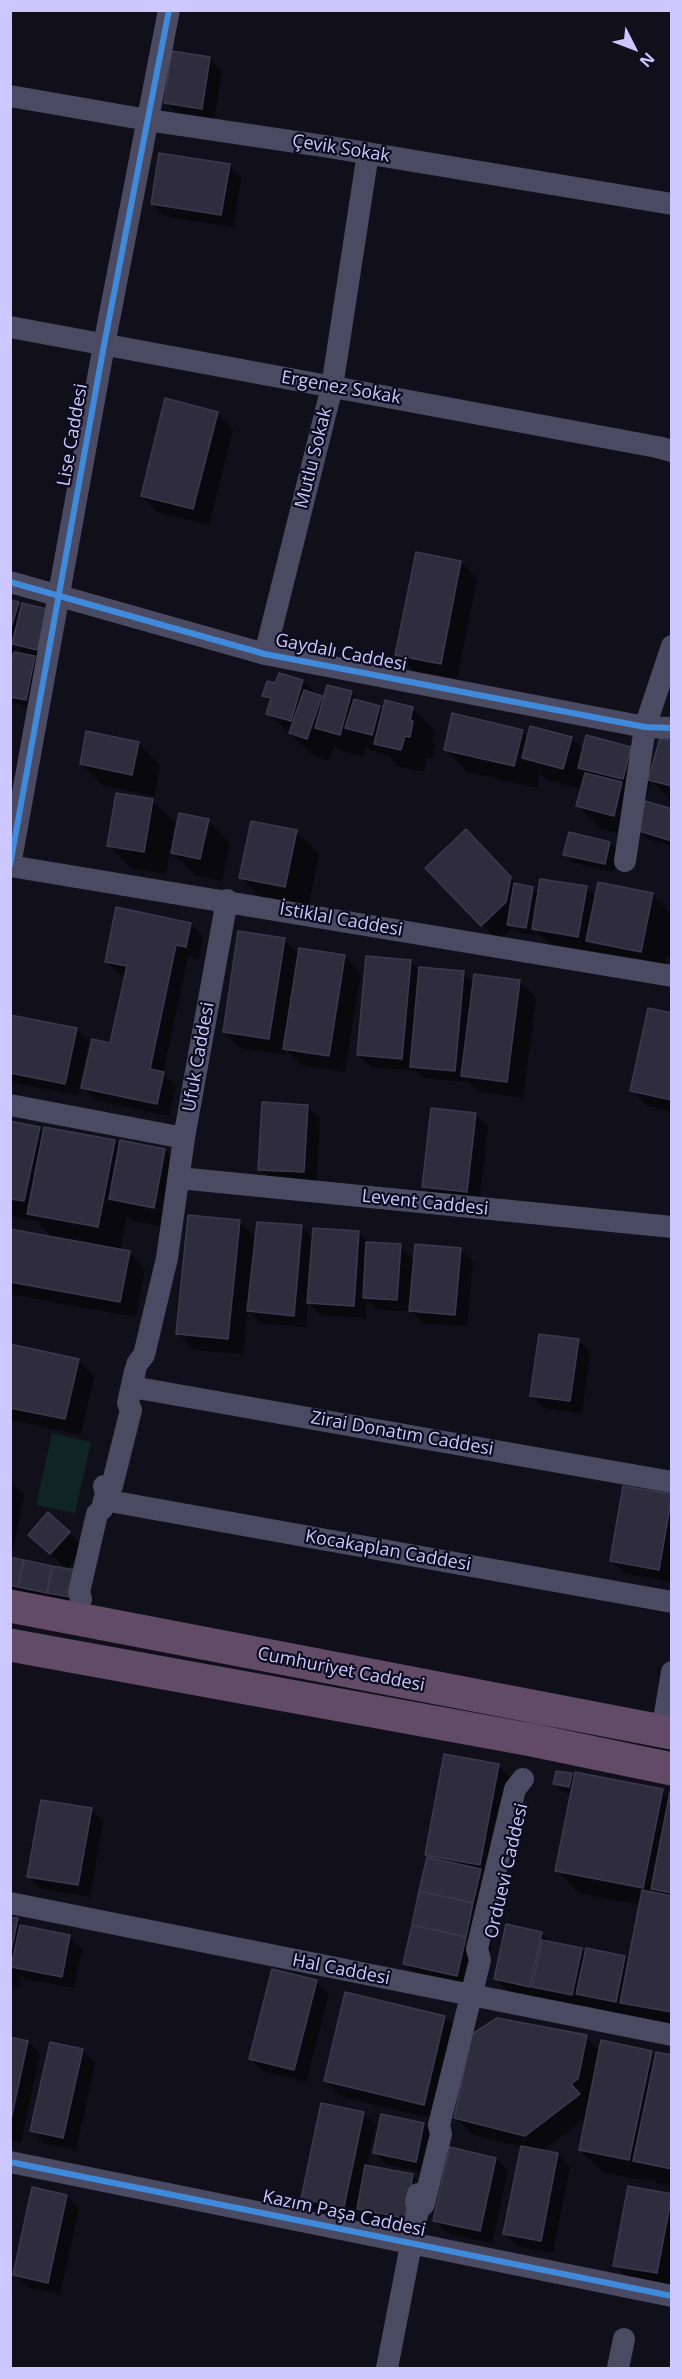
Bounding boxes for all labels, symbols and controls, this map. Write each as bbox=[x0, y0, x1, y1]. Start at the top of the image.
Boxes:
north arrow bbox=[604, 18, 664, 78]
text: N bbox=[635, 48, 660, 72]
street label: Çevik Sokak bbox=[291, 131, 391, 167]
street label: Ergenez Sokak bbox=[279, 367, 403, 409]
street label: Lise Caddesi bbox=[53, 382, 93, 488]
street label: Mutlu Sokak bbox=[291, 405, 337, 511]
street label: Gaydalı Caddesi bbox=[273, 630, 409, 676]
street label: İstiklal Caddesi bbox=[278, 899, 404, 941]
street label: Ufuk Caddesi bbox=[179, 1000, 219, 1114]
street label: Levent Caddesi bbox=[361, 1186, 489, 1220]
street label: Zirai Donatım Caddesi bbox=[309, 1407, 495, 1461]
street label: Kocakaplan Caddesi bbox=[303, 1526, 473, 1576]
street label: Cumhuriyet Caddesi bbox=[256, 1643, 426, 1697]
street label: Orduevi Caddesi bbox=[481, 1801, 533, 1941]
street label: Hal Caddesi bbox=[290, 1950, 392, 1990]
street label: Kazım Paşa Caddesi bbox=[261, 2186, 427, 2242]

